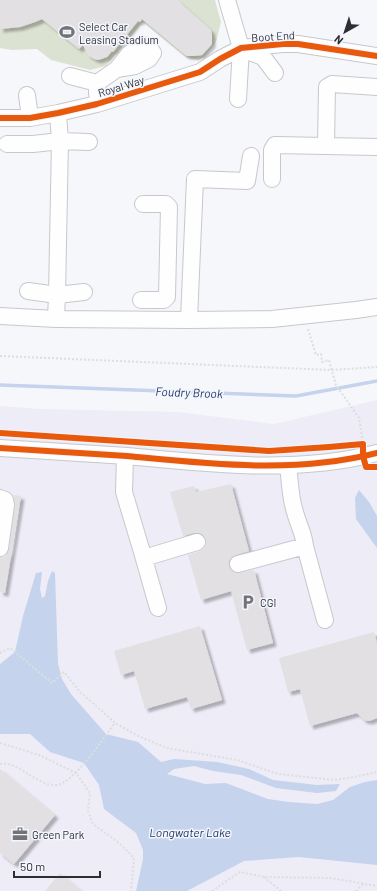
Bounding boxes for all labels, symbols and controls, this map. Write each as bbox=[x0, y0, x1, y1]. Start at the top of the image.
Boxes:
north arrow bbox=[325, 12, 365, 52]
place label: Select Car Leasing Stadium bbox=[79, 20, 159, 46]
sports icon: Select Car Leasing Stadium bbox=[58, 23, 76, 41]
street label: Boot End bbox=[251, 28, 295, 44]
text: N bbox=[331, 33, 345, 48]
street label: Royal Way bbox=[96, 73, 146, 99]
water label: Foudry Brook bbox=[155, 384, 223, 400]
parking icon: CGI bbox=[239, 593, 257, 611]
place label: CGI bbox=[260, 596, 276, 609]
office icon: Green Park bbox=[11, 825, 29, 843]
water label: Longwater Lake bbox=[149, 825, 231, 839]
place label: Green Park bbox=[32, 828, 85, 841]
scale bar bbox=[14, 853, 100, 879]
text: 50 m bbox=[20, 859, 45, 873]

